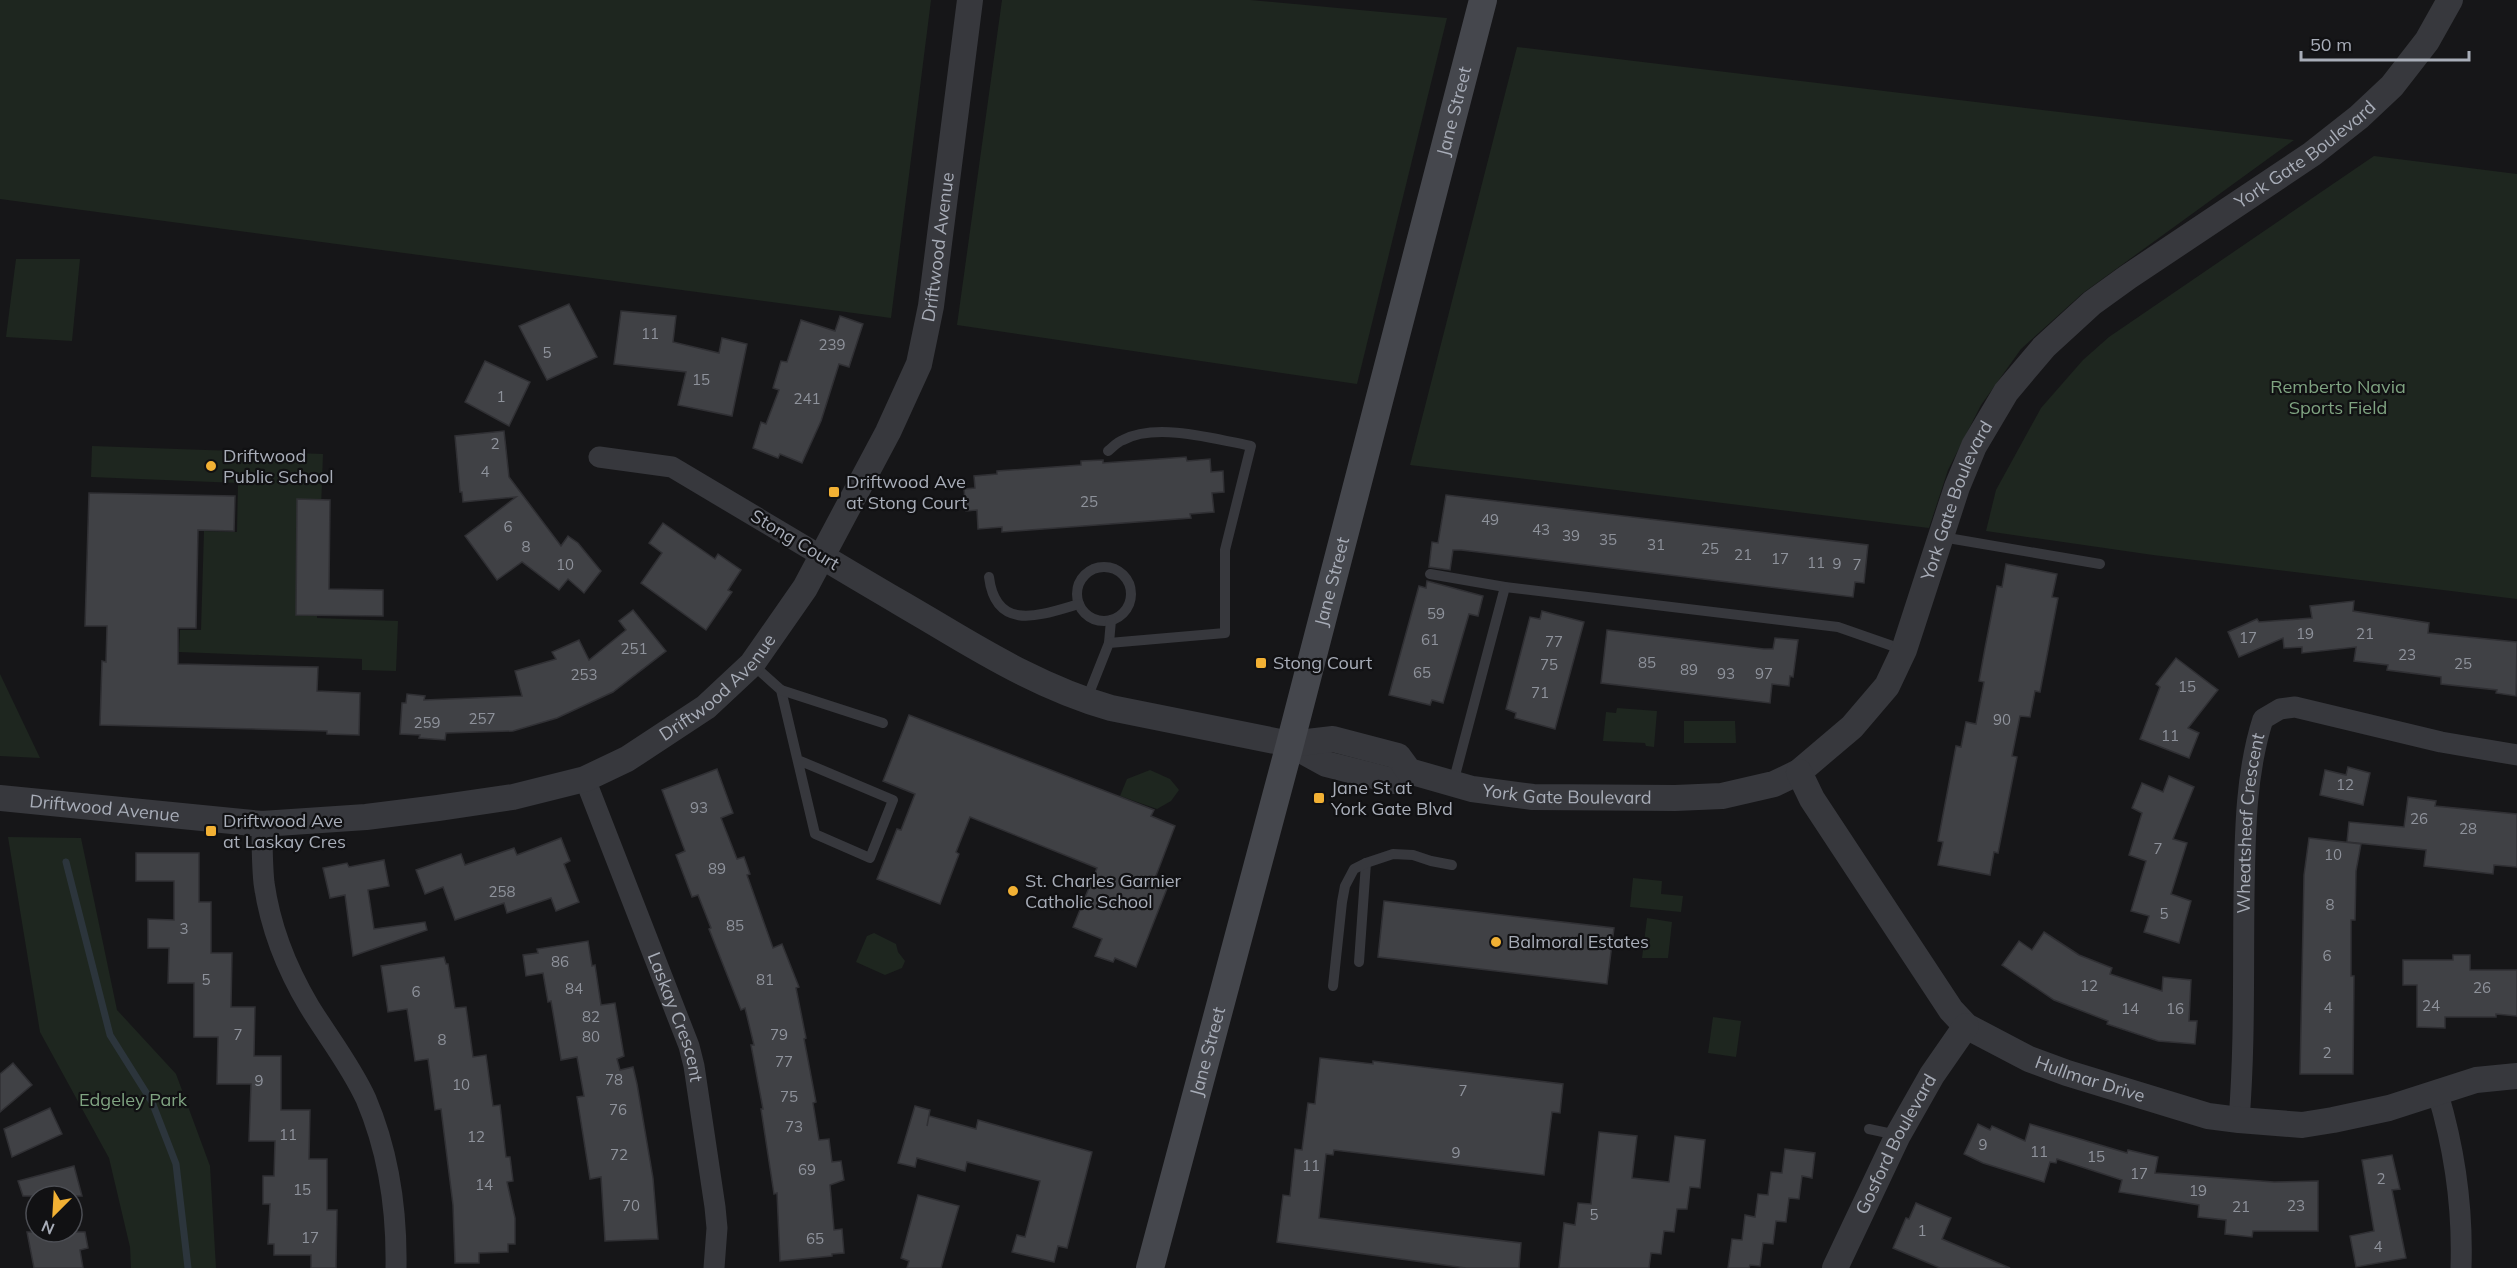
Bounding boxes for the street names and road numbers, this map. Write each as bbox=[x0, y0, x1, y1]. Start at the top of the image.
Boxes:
street label: Jane Street bbox=[1431, 64, 1476, 158]
street label: York Gate Boulevard bbox=[2229, 95, 2380, 214]
street label: Driftwood Avenue bbox=[916, 171, 959, 324]
street label: York Gate Boulevard bbox=[1915, 416, 1997, 584]
street label: Stong Court bbox=[747, 504, 844, 575]
street label: Jane Street bbox=[1309, 534, 1354, 629]
street label: Driftwood Avenue bbox=[655, 629, 781, 746]
street label: Wheatsheaf Crescent bbox=[2232, 731, 2269, 914]
street label: York Gate Boulevard bbox=[1480, 778, 1652, 809]
street label: Driftwood Avenue bbox=[28, 789, 181, 827]
street label: Laskay Crescent bbox=[643, 949, 708, 1084]
street label: Jane Street bbox=[1184, 1004, 1230, 1099]
street label: Hullmar Drive bbox=[2032, 1050, 2148, 1107]
street label: Gosford Boulevard bbox=[1850, 1070, 1941, 1218]

